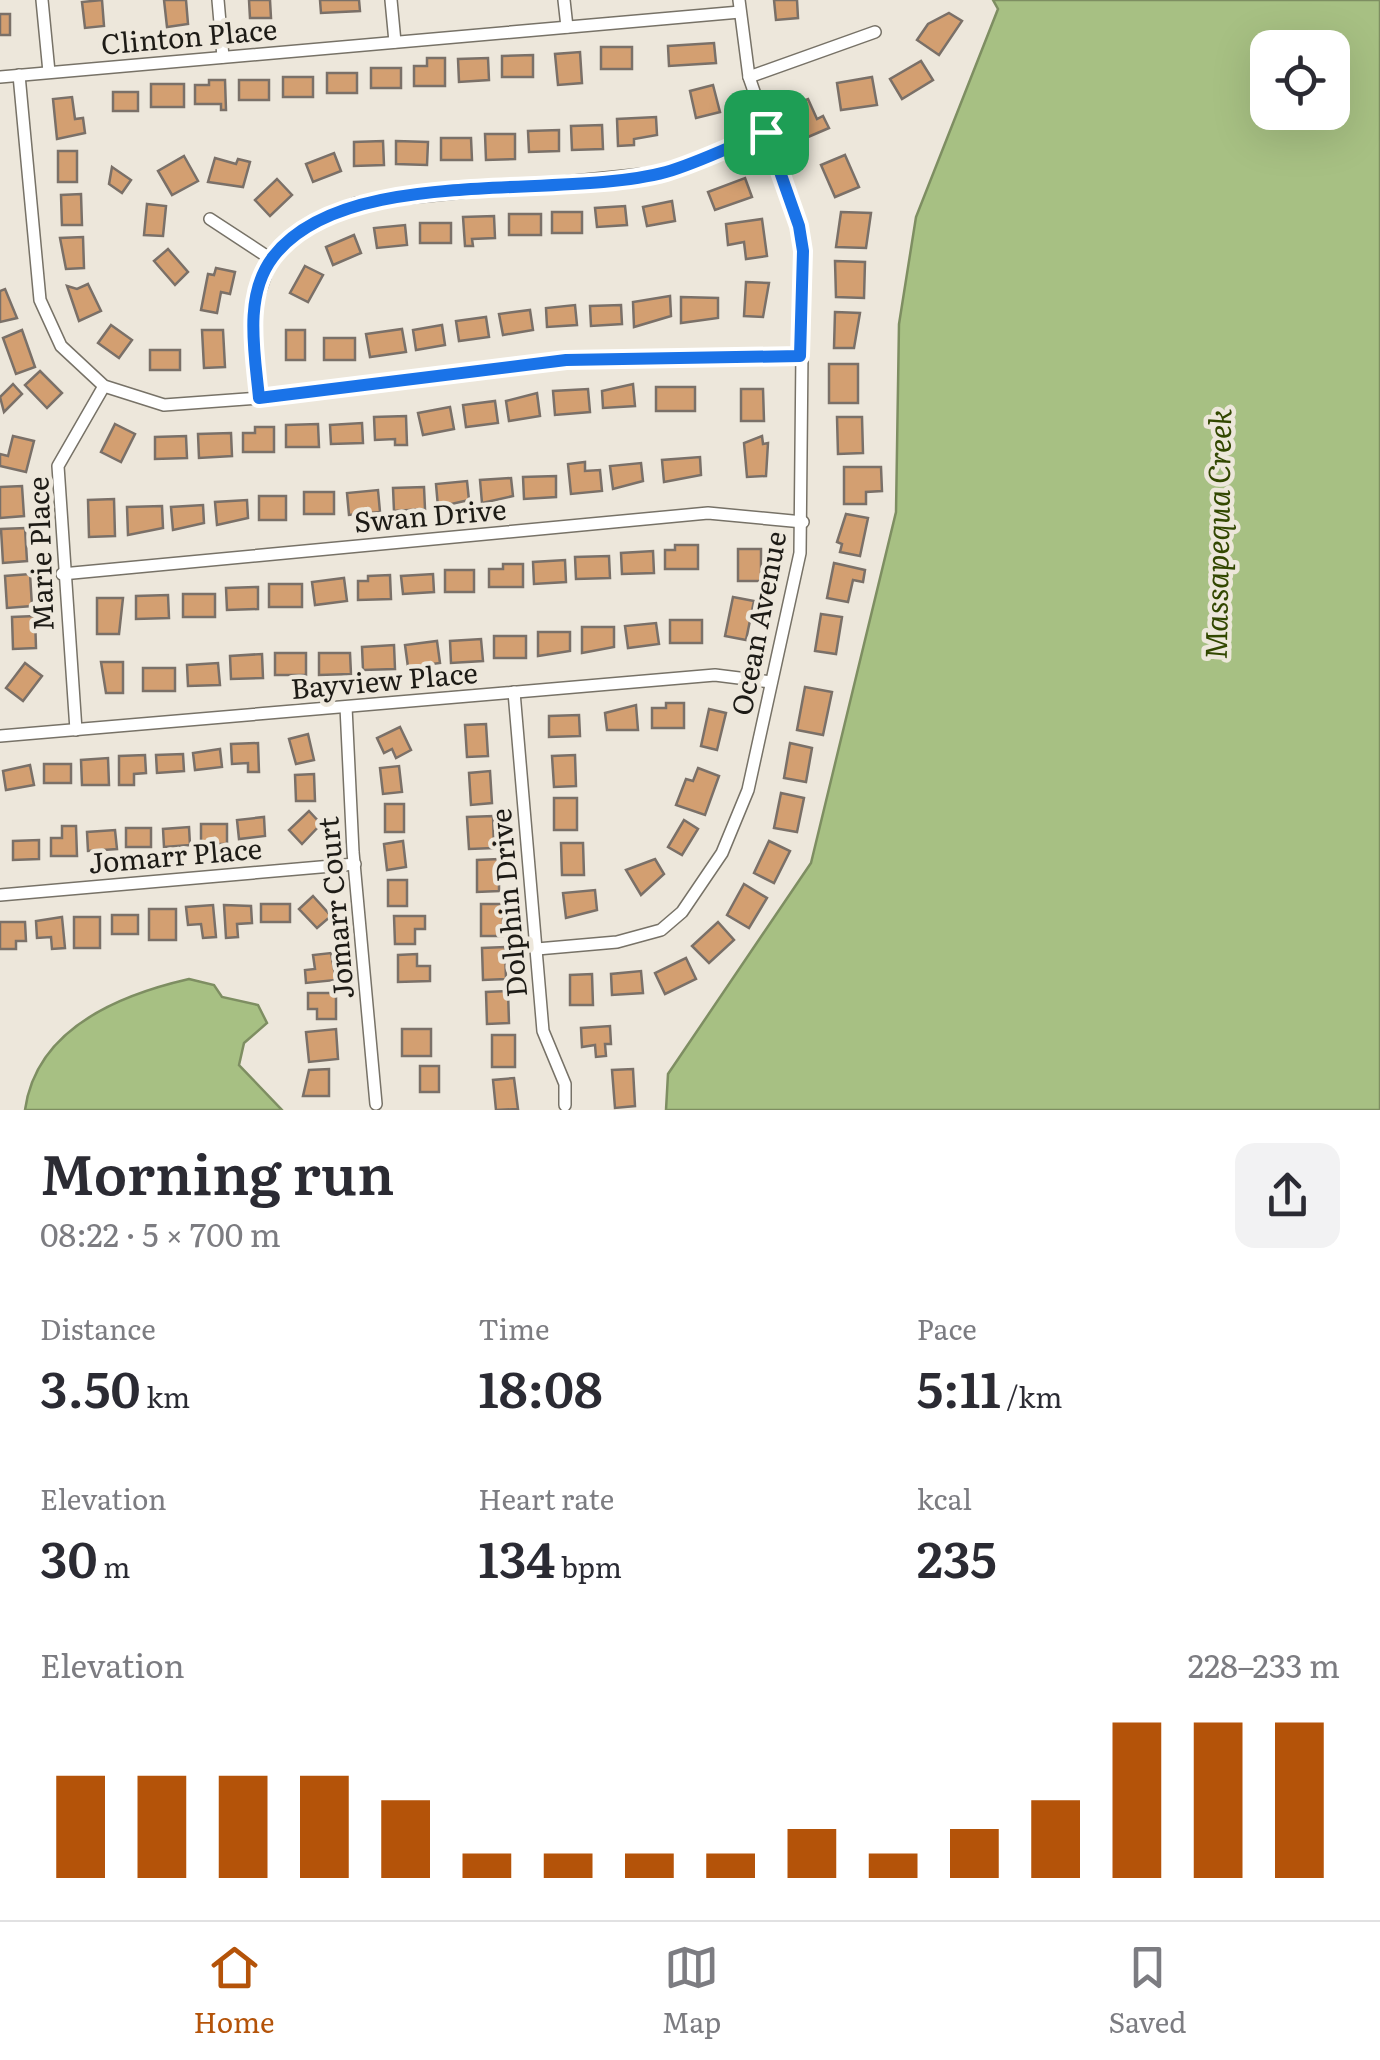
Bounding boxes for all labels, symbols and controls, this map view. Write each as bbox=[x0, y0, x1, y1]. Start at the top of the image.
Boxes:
street label: Clinton Place bbox=[99, 6, 279, 64]
map controls bbox=[1250, 30, 1350, 130]
button: locate bbox=[1250, 30, 1350, 130]
pin bbox=[724, 90, 809, 175]
icon: arrive bbox=[739, 105, 794, 160]
water label: Massapequa Creek bbox=[1192, 408, 1240, 660]
street label: Marie Place bbox=[15, 476, 63, 632]
street label: Swan Drive bbox=[352, 486, 508, 542]
street label: Ocean Avenue bbox=[719, 527, 795, 719]
street label: Bayview Place bbox=[289, 650, 479, 708]
street label: Dolphin Drive bbox=[478, 807, 536, 999]
street label: Jomarr Court bbox=[305, 814, 363, 1001]
street label: Jomarr Place bbox=[86, 825, 264, 883]
text: Morning run bbox=[40, 1130, 395, 1212]
button: share bbox=[1235, 1143, 1340, 1248]
text: 08:22 · 5 × 700 m bbox=[40, 1209, 281, 1257]
text: Distance bbox=[40, 1307, 156, 1349]
text: Time bbox=[478, 1307, 550, 1349]
text: Pace bbox=[917, 1307, 977, 1349]
text: 3.50 bbox=[40, 1349, 141, 1423]
text: 18:08 bbox=[478, 1349, 603, 1423]
text: 5:11 bbox=[917, 1349, 1001, 1423]
text: km bbox=[141, 1375, 190, 1417]
text: /km bbox=[1001, 1375, 1062, 1417]
text: Elevation bbox=[40, 1477, 167, 1519]
text: Heart rate bbox=[478, 1477, 614, 1519]
text: kcal bbox=[917, 1477, 972, 1519]
text: 30 bbox=[40, 1519, 98, 1593]
text: 134 bbox=[478, 1519, 555, 1593]
text: 235 bbox=[917, 1519, 997, 1593]
text: m bbox=[98, 1545, 130, 1587]
text: bpm bbox=[555, 1545, 622, 1587]
text: Elevation bbox=[40, 1640, 185, 1688]
text: 228–233 m bbox=[1188, 1640, 1340, 1688]
tab: Home bbox=[194, 1940, 274, 2042]
tab: Map bbox=[662, 1940, 721, 2042]
tab: Saved bbox=[1108, 1940, 1186, 2042]

